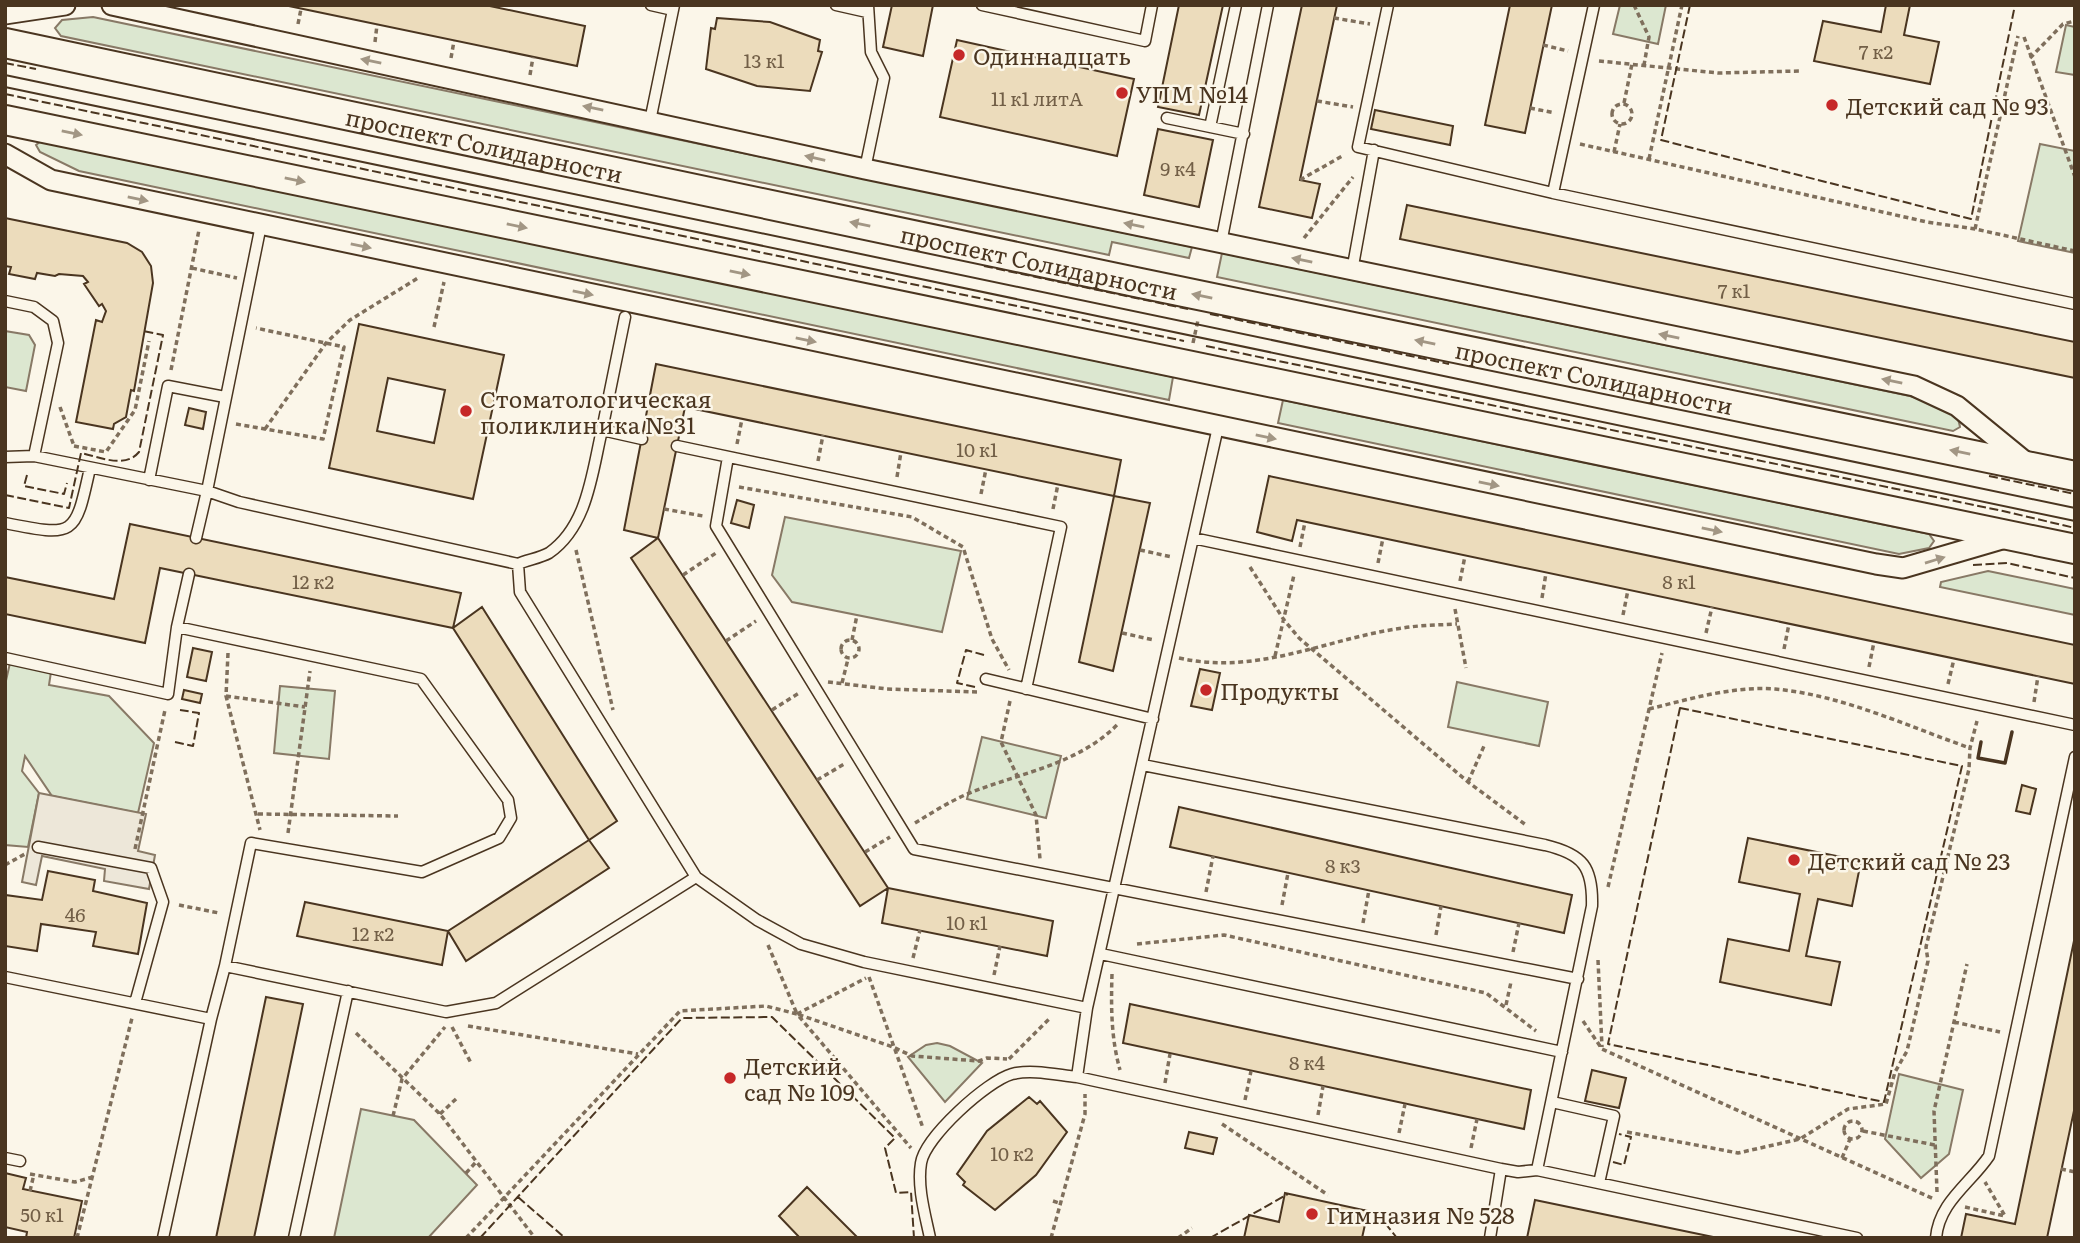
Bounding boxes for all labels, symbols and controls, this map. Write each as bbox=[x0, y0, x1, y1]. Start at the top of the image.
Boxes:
house number: 7 к2 bbox=[1859, 37, 1893, 65]
place label: Одиннадцать bbox=[973, 38, 1131, 72]
house number: 13 к1 bbox=[744, 46, 785, 74]
marker: Одиннадцать bbox=[951, 47, 967, 63]
one-way arrow bbox=[360, 55, 382, 66]
place label: УПМ №14 bbox=[1136, 76, 1249, 110]
house number: 11 к1 литА bbox=[991, 84, 1083, 112]
marker: УПМ №14 bbox=[1114, 85, 1130, 101]
place label: Детский сад № 93 bbox=[1846, 88, 2049, 122]
marker: Детский сад № 93 bbox=[1824, 97, 1840, 113]
street label: проспект Солидарности bbox=[343, 98, 626, 190]
one-way arrow bbox=[582, 103, 604, 114]
one-way arrow bbox=[61, 128, 83, 139]
one-way arrow bbox=[804, 152, 826, 163]
house number: 9 к4 bbox=[1160, 154, 1196, 182]
one-way arrow bbox=[284, 174, 306, 185]
one-way arrow bbox=[127, 193, 149, 204]
street label: проспект Солидарности bbox=[897, 216, 1181, 307]
one-way arrow bbox=[849, 218, 871, 229]
one-way arrow bbox=[1123, 219, 1145, 230]
one-way arrow bbox=[506, 221, 528, 232]
one-way arrow bbox=[350, 241, 372, 252]
one-way arrow bbox=[1291, 255, 1313, 266]
one-way arrow bbox=[729, 267, 751, 278]
house number: 7 к1 bbox=[1718, 276, 1750, 304]
one-way arrow bbox=[572, 288, 594, 299]
one-way arrow bbox=[1191, 290, 1213, 301]
one-way arrow bbox=[1658, 330, 1680, 341]
street label: проспект Солидарности bbox=[1452, 332, 1736, 422]
one-way arrow bbox=[795, 335, 817, 346]
one-way arrow bbox=[1414, 336, 1436, 347]
one-way arrow bbox=[1881, 376, 1903, 387]
place label: Стоматологическая поликлиника №31 bbox=[480, 381, 712, 441]
marker: Стоматологическая поликлиника №31 bbox=[458, 403, 474, 419]
one-way arrow bbox=[1255, 432, 1277, 443]
house number: 10 к1 bbox=[956, 435, 998, 463]
one-way arrow bbox=[1949, 446, 1971, 457]
one-way arrow bbox=[1478, 478, 1500, 489]
one-way arrow bbox=[1701, 525, 1723, 536]
one-way arrow bbox=[1924, 554, 1945, 564]
house number: 12 к2 bbox=[292, 567, 334, 595]
house number: 8 к1 bbox=[1662, 567, 1696, 595]
place label: Продукты bbox=[1220, 673, 1339, 707]
marker: Продукты bbox=[1198, 682, 1214, 698]
place label: Детский сад № 23 bbox=[1808, 843, 2011, 877]
house number: 8 к3 bbox=[1325, 851, 1361, 879]
marker: Детский сад № 23 bbox=[1786, 852, 1802, 868]
house number: 46 bbox=[65, 900, 85, 928]
house number: 10 к1 bbox=[946, 908, 988, 936]
house number: 12 к2 bbox=[352, 919, 394, 947]
place label: Детский сад № 109 bbox=[744, 1048, 855, 1108]
house number: 8 к4 bbox=[1289, 1048, 1326, 1076]
marker: Детский сад № 109 bbox=[722, 1070, 738, 1086]
house number: 10 к2 bbox=[990, 1139, 1034, 1167]
place label: Гимназия № 528 bbox=[1326, 1197, 1515, 1231]
house number: 50 к1 bbox=[20, 1200, 64, 1228]
marker: Гимназия № 528 bbox=[1304, 1206, 1320, 1222]

